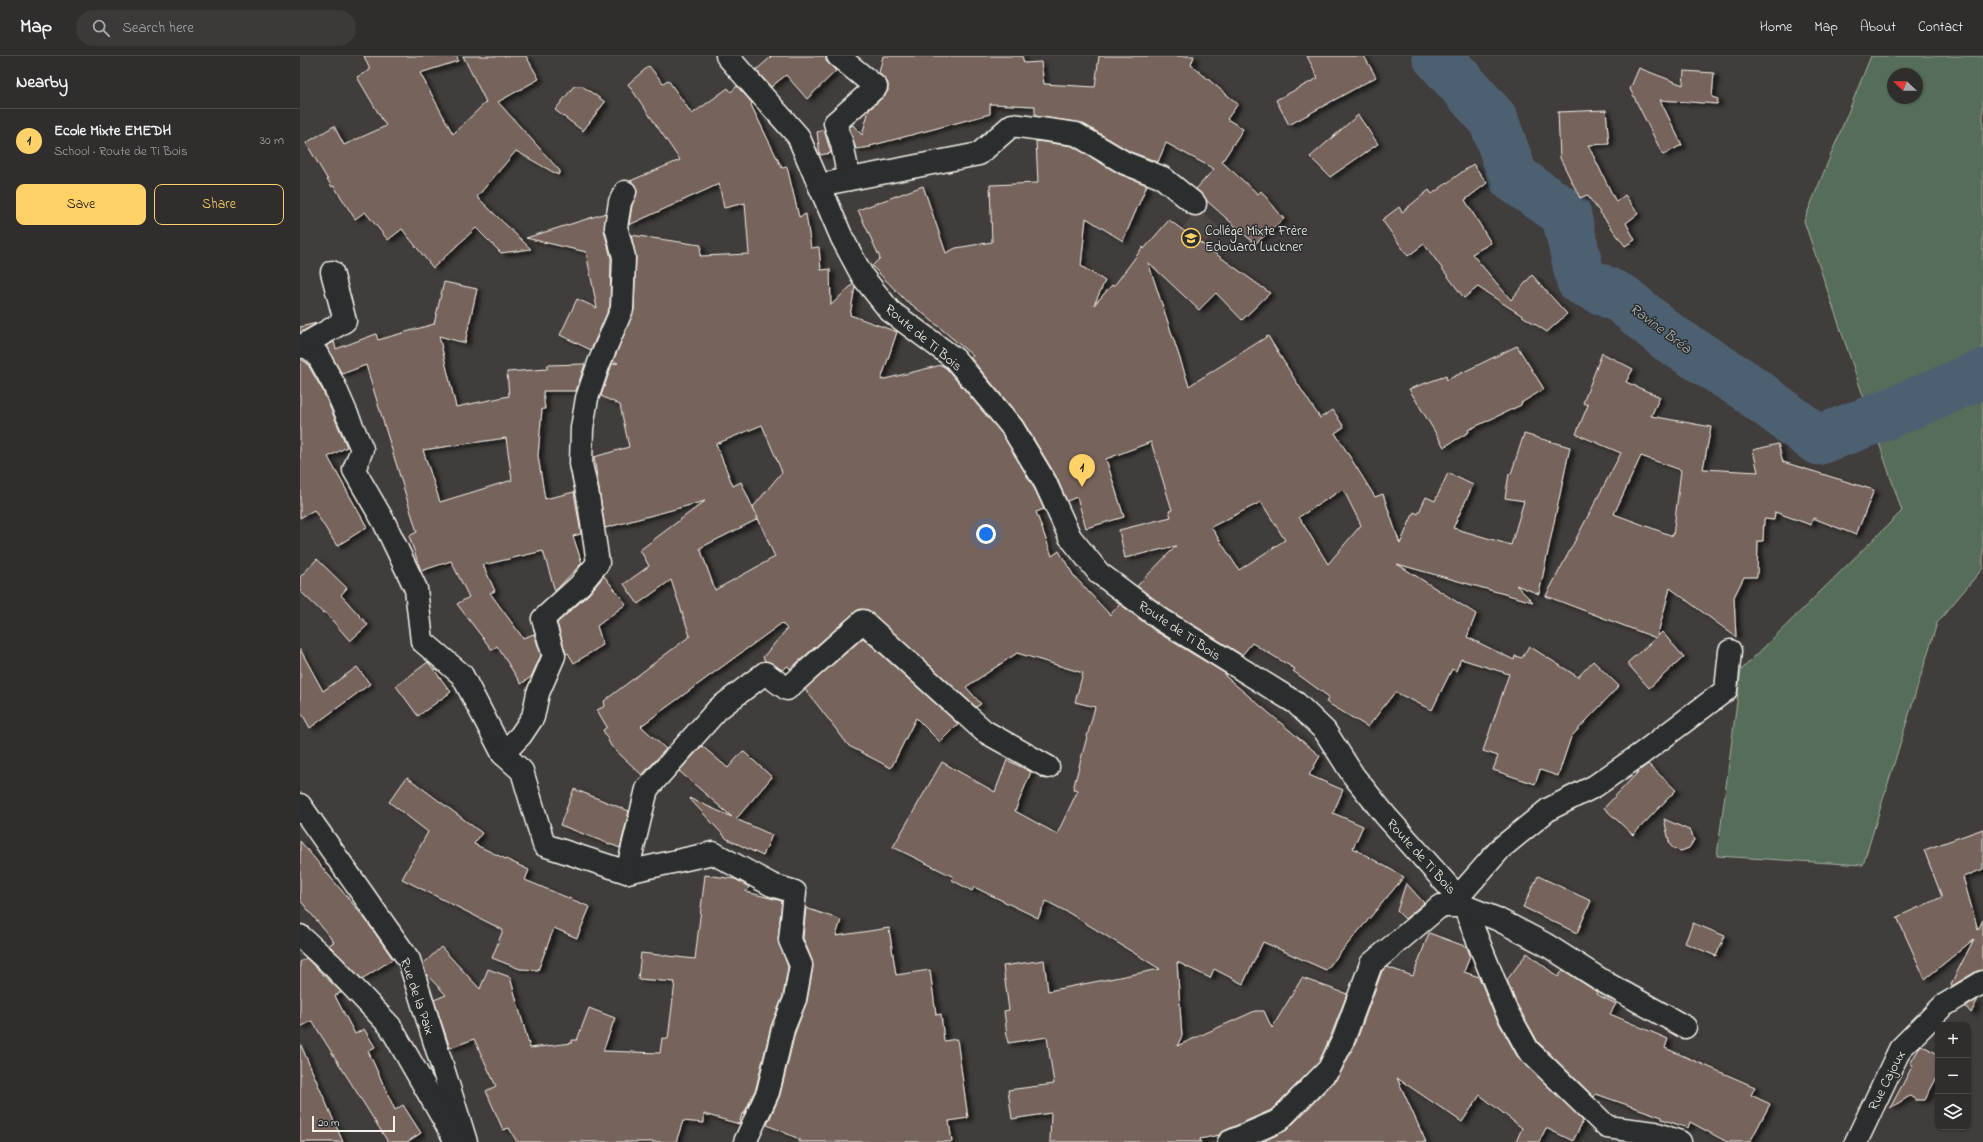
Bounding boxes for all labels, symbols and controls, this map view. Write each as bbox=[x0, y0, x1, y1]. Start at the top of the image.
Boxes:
search box bbox=[76, 10, 356, 46]
text: Map bbox=[20, 14, 52, 41]
icon: search bbox=[90, 17, 112, 39]
text: Search here bbox=[122, 17, 194, 39]
text: Home bbox=[1760, 17, 1792, 38]
text: Map bbox=[1814, 17, 1838, 38]
text: About bbox=[1860, 17, 1896, 38]
text: Contact bbox=[1918, 17, 1963, 38]
north arrow bbox=[1887, 68, 1923, 104]
text: Nearby bbox=[16, 70, 68, 95]
text: Ecole Mixte EMEDH bbox=[54, 120, 171, 142]
text: 1 bbox=[27, 131, 31, 150]
text: 30 m bbox=[260, 131, 284, 150]
text: School · Route de Ti Bois bbox=[54, 142, 188, 161]
button: Save bbox=[16, 184, 146, 225]
button: Share bbox=[154, 184, 284, 225]
place label: Collége Mixte Frère Edouard Luckner bbox=[1205, 221, 1308, 258]
school or university icon: Collége Mixte Frère Edouard Luckner bbox=[1180, 227, 1202, 249]
water label: Ravine Bréa bbox=[1625, 298, 1697, 360]
street label: Route de Ti Bois bbox=[880, 299, 966, 377]
pin: 1 bbox=[1069, 454, 1095, 487]
your location bbox=[976, 524, 996, 544]
street label: Route de Ti Bois bbox=[1134, 596, 1225, 667]
street label: Route de Ti Bois bbox=[1381, 814, 1461, 900]
street label: Rue de la Paix bbox=[394, 955, 440, 1038]
map controls bbox=[1935, 1022, 1971, 1130]
button: + bbox=[1935, 1022, 1971, 1058]
street label: Rue Cajoux bbox=[1863, 1047, 1911, 1114]
button: − bbox=[1935, 1058, 1971, 1094]
button: layers bbox=[1935, 1094, 1971, 1130]
scale bar bbox=[312, 1114, 395, 1133]
text: 20 m bbox=[318, 1115, 340, 1131]

